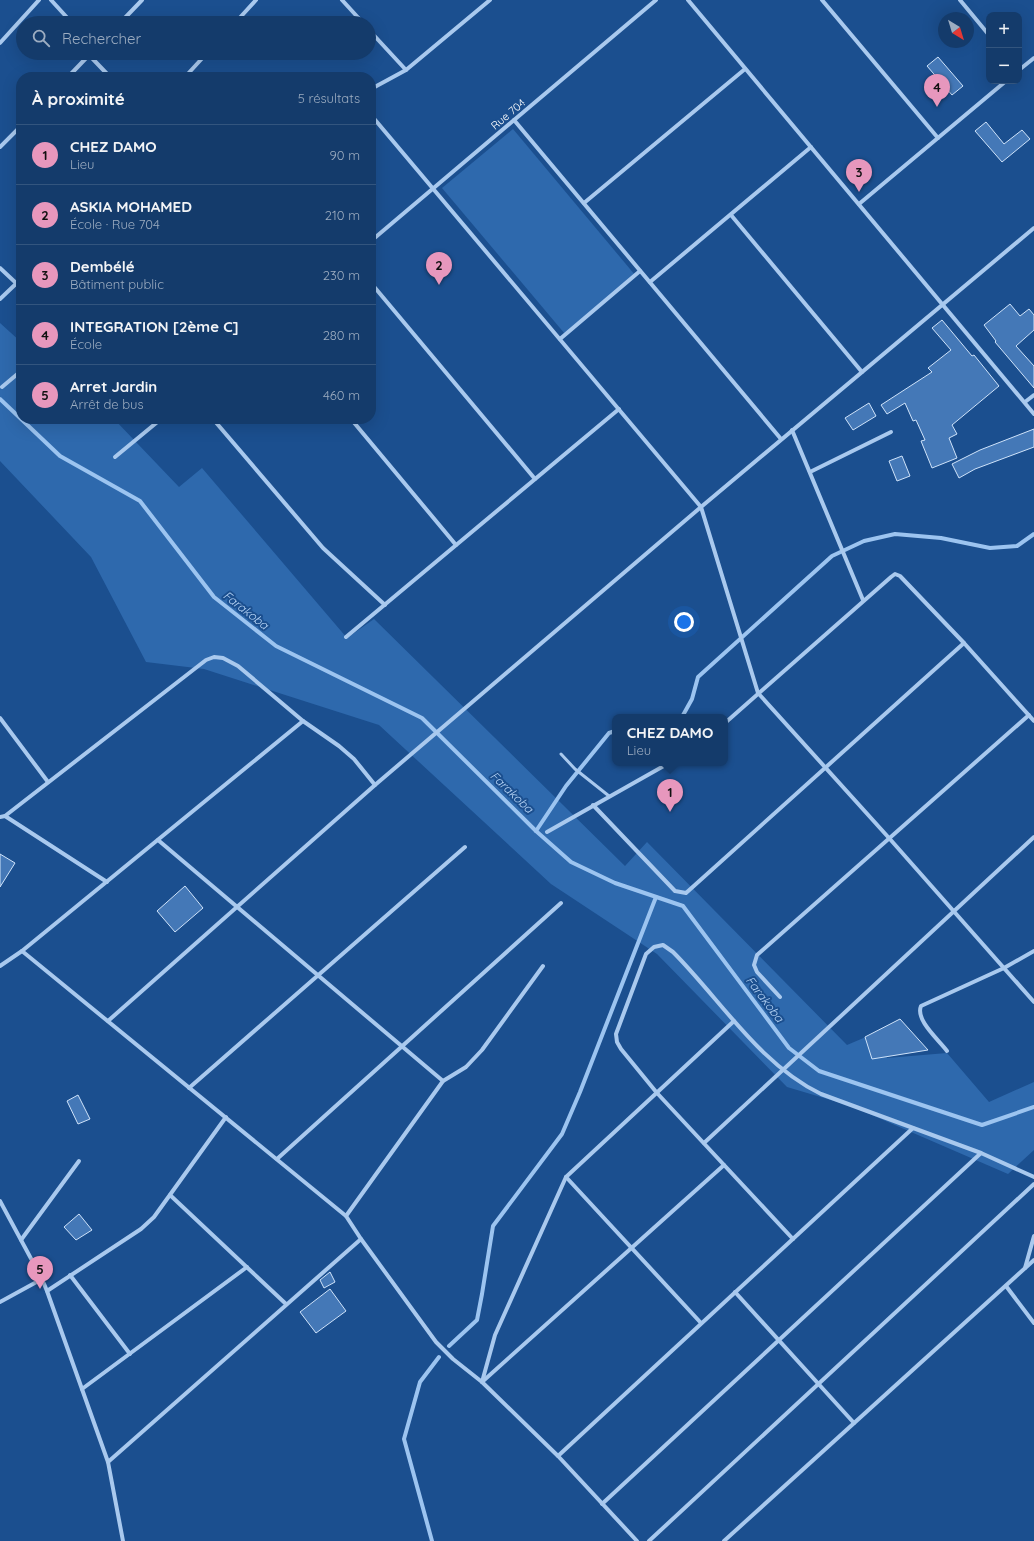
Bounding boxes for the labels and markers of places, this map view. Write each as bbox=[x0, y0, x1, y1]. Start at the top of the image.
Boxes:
pin: 4 bbox=[924, 74, 950, 107]
pin: 3 bbox=[846, 159, 872, 192]
pin: 2 bbox=[426, 252, 452, 285]
pin: 1 bbox=[657, 779, 683, 812]
pin: 5 bbox=[27, 1256, 53, 1289]

